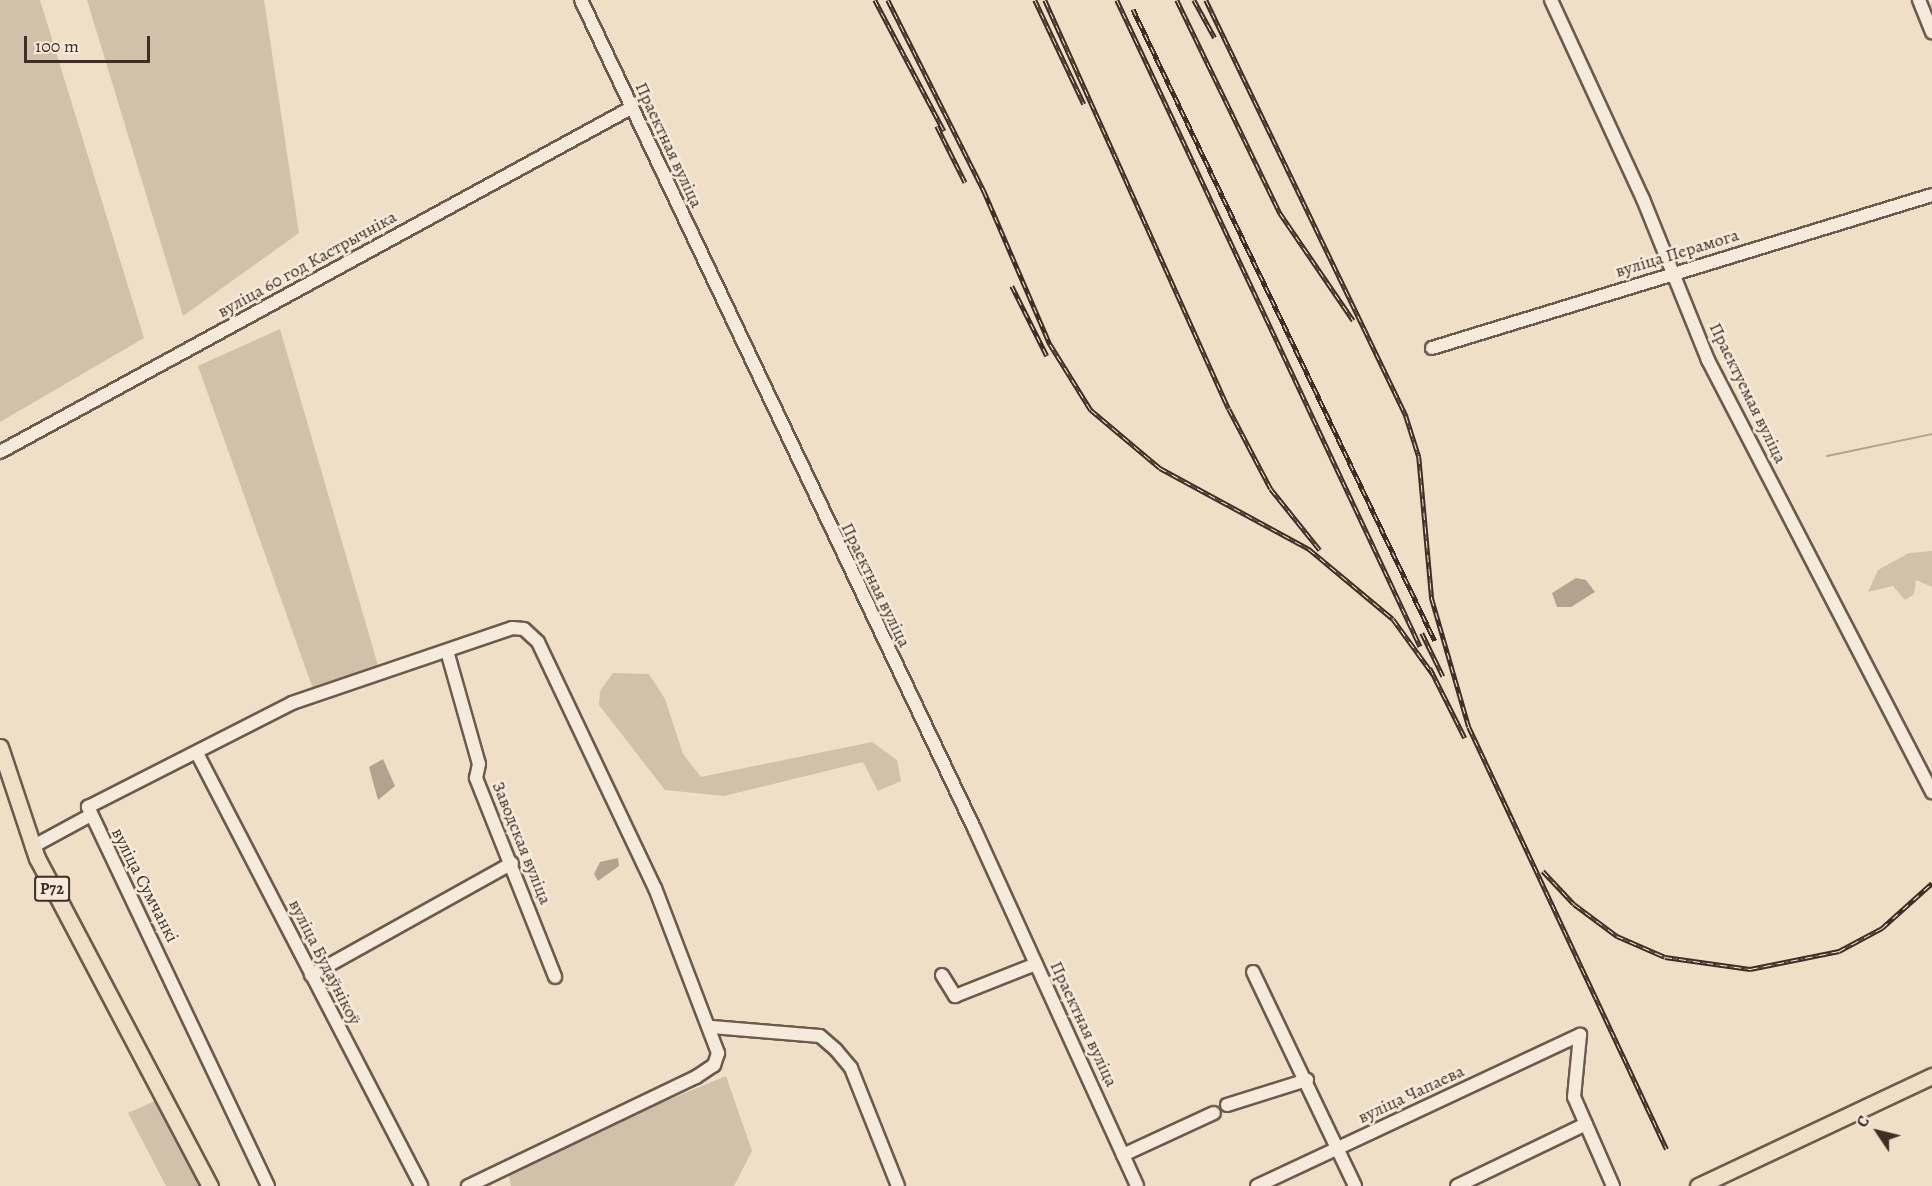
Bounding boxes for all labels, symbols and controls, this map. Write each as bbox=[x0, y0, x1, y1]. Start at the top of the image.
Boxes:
scale bar bbox=[27, 24, 153, 62]
text: 100 m bbox=[35, 34, 79, 58]
street label: Праектная вуліца bbox=[630, 79, 708, 211]
street label: вуліца 60 год Кастрычніка bbox=[214, 206, 400, 322]
street label: вуліца Перамога bbox=[1613, 224, 1741, 282]
street label: Праектуемая вуліца bbox=[1705, 319, 1791, 467]
street label: Праектная вуліца bbox=[836, 519, 916, 651]
street label: Заводская вуліца bbox=[488, 778, 556, 908]
street label: вуліца Сумчанкі bbox=[107, 824, 183, 946]
road number: Р72 bbox=[34, 876, 70, 902]
street label: вуліца Будаўнікоў bbox=[284, 896, 366, 1028]
street label: Праектная вуліца bbox=[1045, 958, 1123, 1090]
street label: вуліца Чапаева bbox=[1354, 1060, 1468, 1128]
north arrow bbox=[1848, 1102, 1908, 1162]
text: С bbox=[1851, 1111, 1875, 1132]

